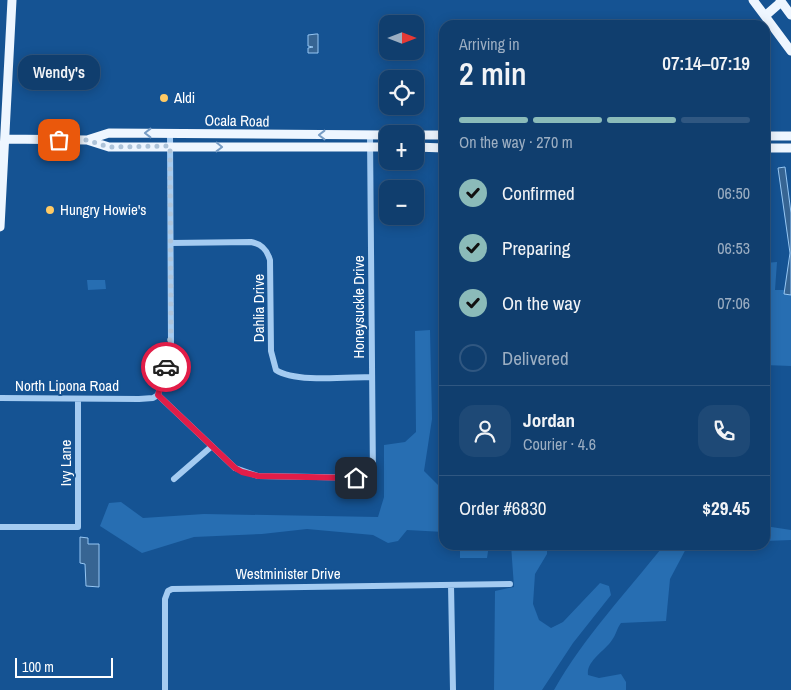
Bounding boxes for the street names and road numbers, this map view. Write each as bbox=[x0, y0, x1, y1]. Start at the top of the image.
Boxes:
street label: Ocala Road bbox=[204, 109, 270, 132]
street label: Honeysuckle Drive bbox=[348, 255, 369, 359]
street label: Dahlia Drive bbox=[248, 274, 269, 342]
street label: North Lipona Road bbox=[15, 375, 119, 396]
street label: Ivy Lane bbox=[55, 440, 76, 486]
street label: Westminister Drive bbox=[235, 563, 341, 584]

